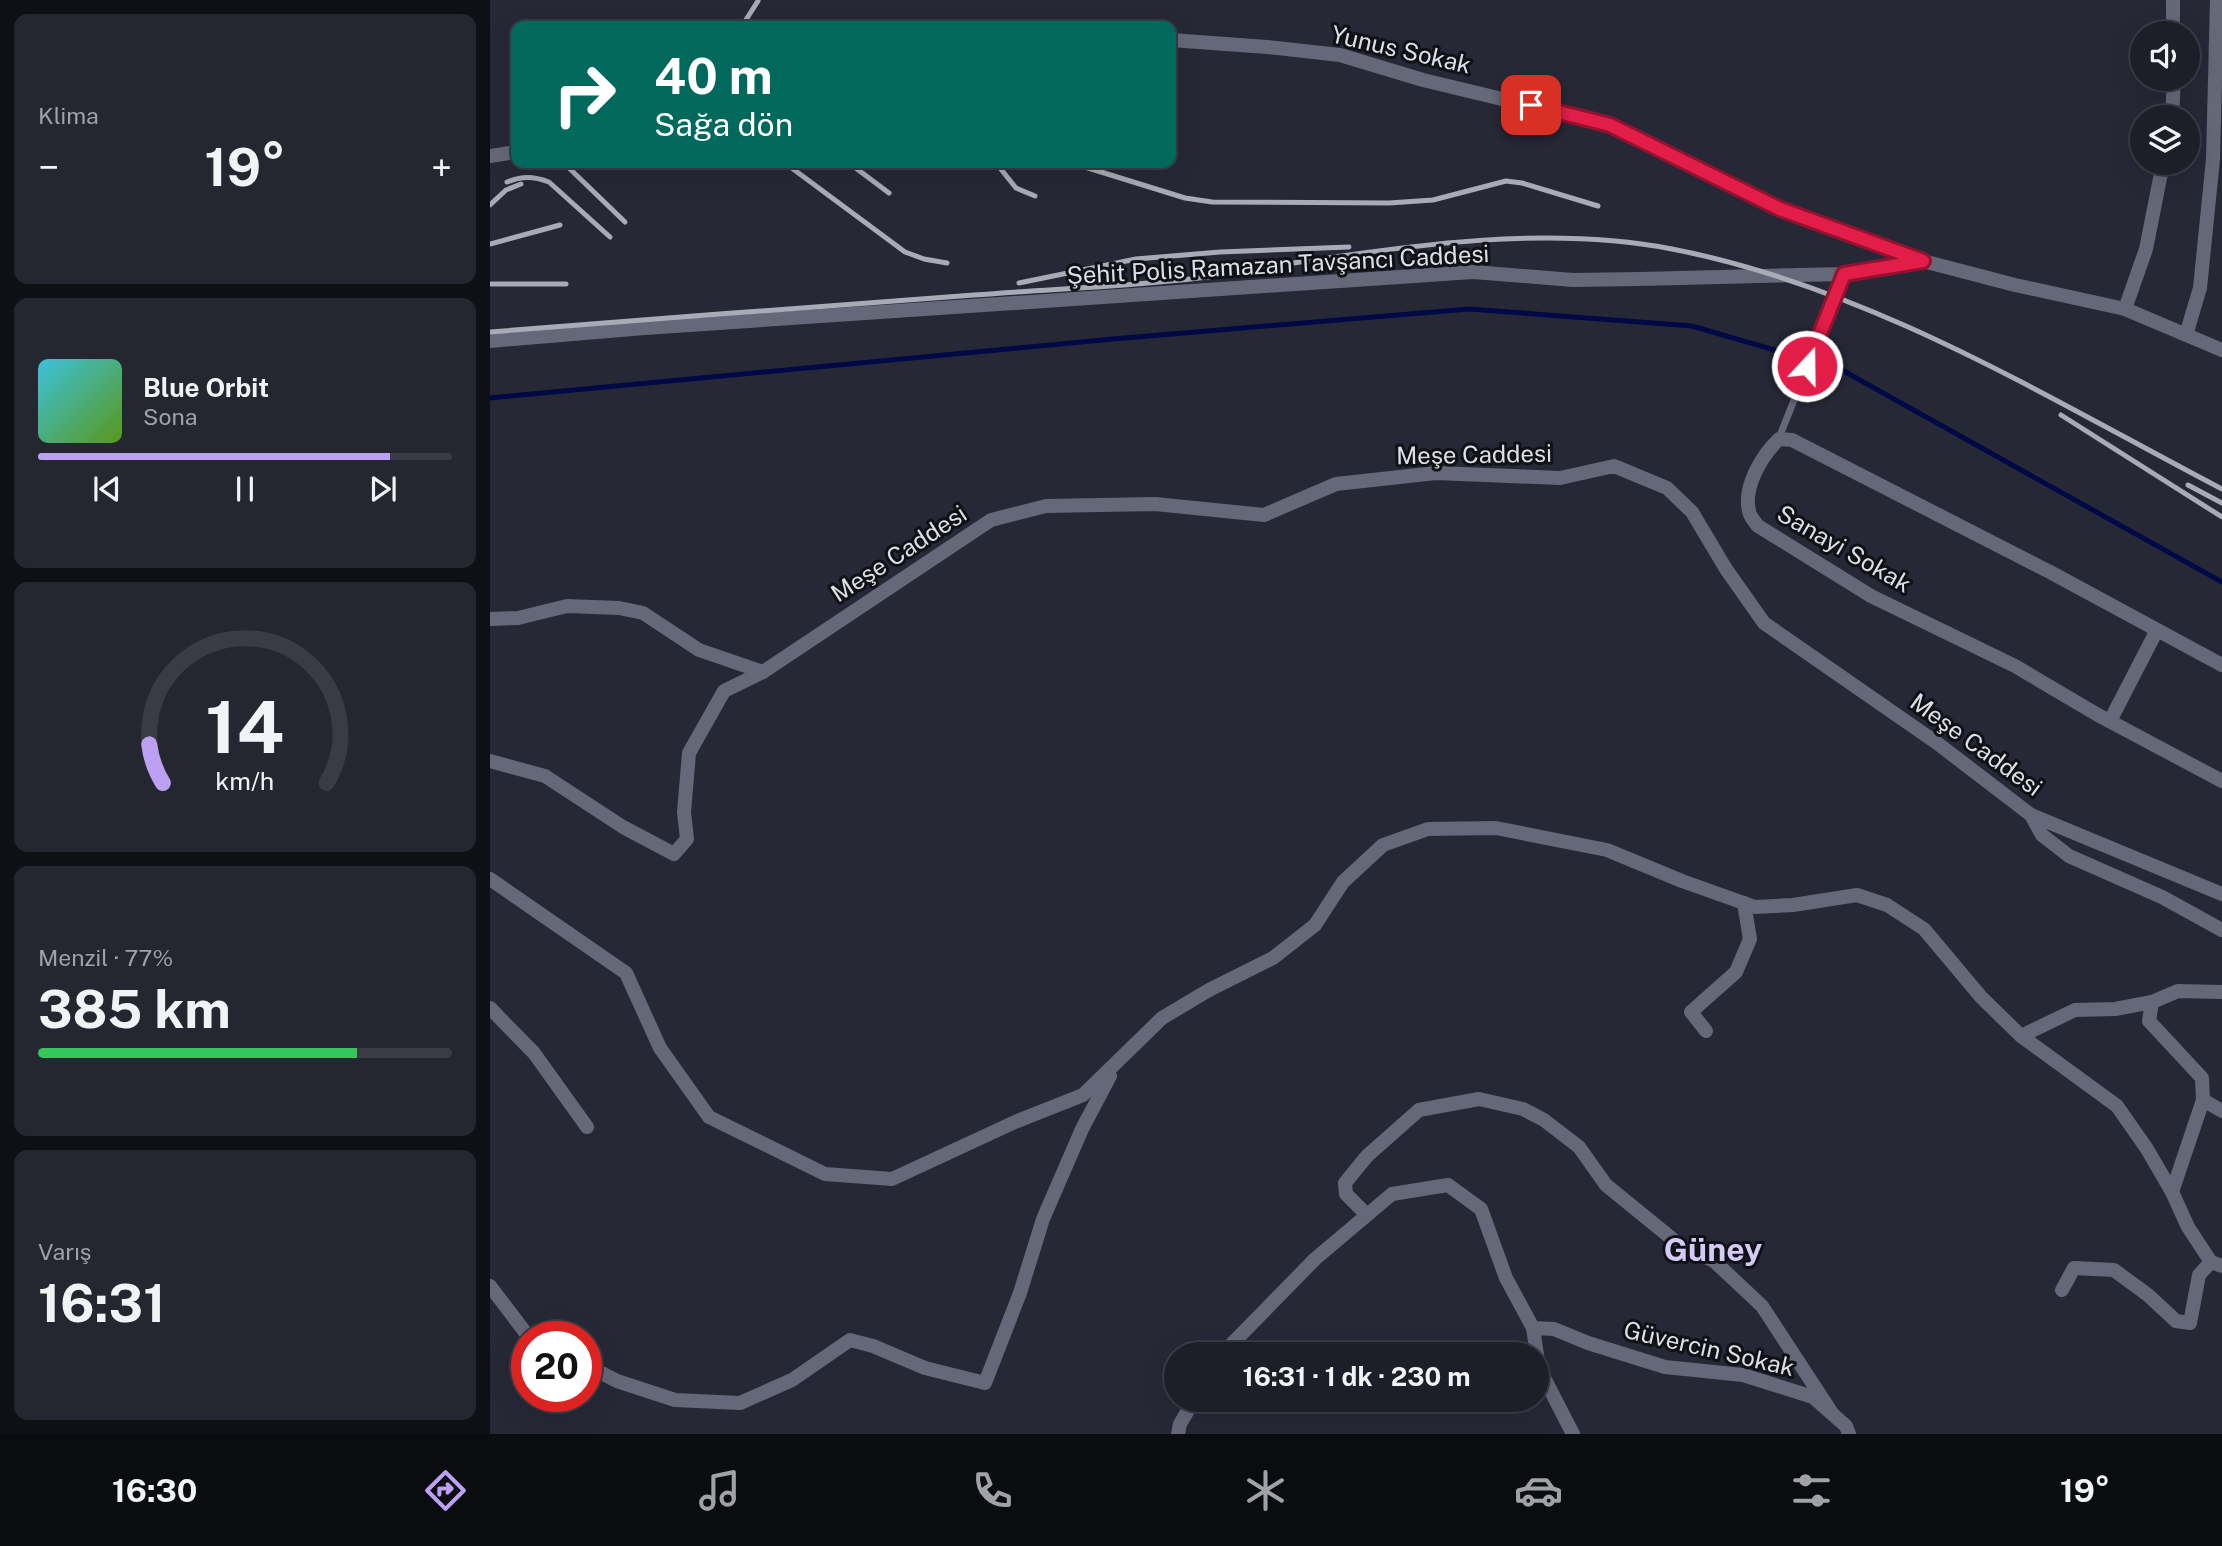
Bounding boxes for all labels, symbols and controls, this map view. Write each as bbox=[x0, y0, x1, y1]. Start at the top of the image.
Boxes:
street label: Yunus Sokak bbox=[1329, 19, 1474, 79]
map controls bbox=[2130, 21, 2200, 175]
button: sound bbox=[2130, 21, 2200, 91]
text: 40 m bbox=[654, 47, 773, 105]
icon: right bbox=[539, 49, 630, 140]
pin bbox=[1501, 75, 1561, 135]
icon: arrive bbox=[1512, 86, 1550, 124]
text: Klima bbox=[38, 102, 99, 129]
button: layers bbox=[2130, 105, 2200, 175]
text: Sağa dön bbox=[654, 106, 793, 143]
text: 19° bbox=[204, 137, 286, 198]
text: − bbox=[38, 145, 59, 190]
text: + bbox=[431, 145, 452, 190]
street label: Şehit Polis Ramazan Tavşancı Caddesi bbox=[1066, 239, 1490, 289]
position arrow bbox=[1770, 329, 1844, 403]
text: Blue Orbit bbox=[143, 372, 269, 403]
text: Sona bbox=[143, 403, 197, 430]
street label: Meşe Caddesi bbox=[1396, 439, 1552, 469]
icon: previous bbox=[88, 470, 126, 508]
icon: pause bbox=[226, 470, 264, 508]
icon: next bbox=[364, 470, 402, 508]
street label: Meşe Caddesi bbox=[826, 499, 971, 607]
street label: Sanayi Sokak bbox=[1773, 499, 1916, 598]
text: 14 bbox=[206, 684, 284, 769]
street label: Meşe Caddesi bbox=[1905, 687, 2048, 801]
text: km/h bbox=[216, 766, 274, 796]
text: Menzil · 77% bbox=[38, 944, 173, 971]
text: 385 km bbox=[38, 979, 231, 1040]
district label: Güney bbox=[1664, 1231, 1762, 1268]
text: Varış bbox=[38, 1238, 91, 1265]
text: 16:31 bbox=[38, 1273, 165, 1334]
street label: Güvercin Sokak bbox=[1621, 1315, 1797, 1381]
speed limit sign: 20 bbox=[511, 1321, 602, 1412]
text: 16:31 · 1 dk · 230 m bbox=[1243, 1361, 1470, 1392]
icon: directions bbox=[421, 1466, 470, 1515]
icon: music bbox=[695, 1466, 744, 1515]
icon: phone bbox=[968, 1466, 1017, 1515]
icon: climate bbox=[1241, 1466, 1290, 1515]
icon: car bbox=[1514, 1466, 1563, 1515]
icon: filters bbox=[1787, 1466, 1836, 1515]
text: 16:30 bbox=[112, 1472, 197, 1509]
text: 19° bbox=[2060, 1472, 2110, 1509]

